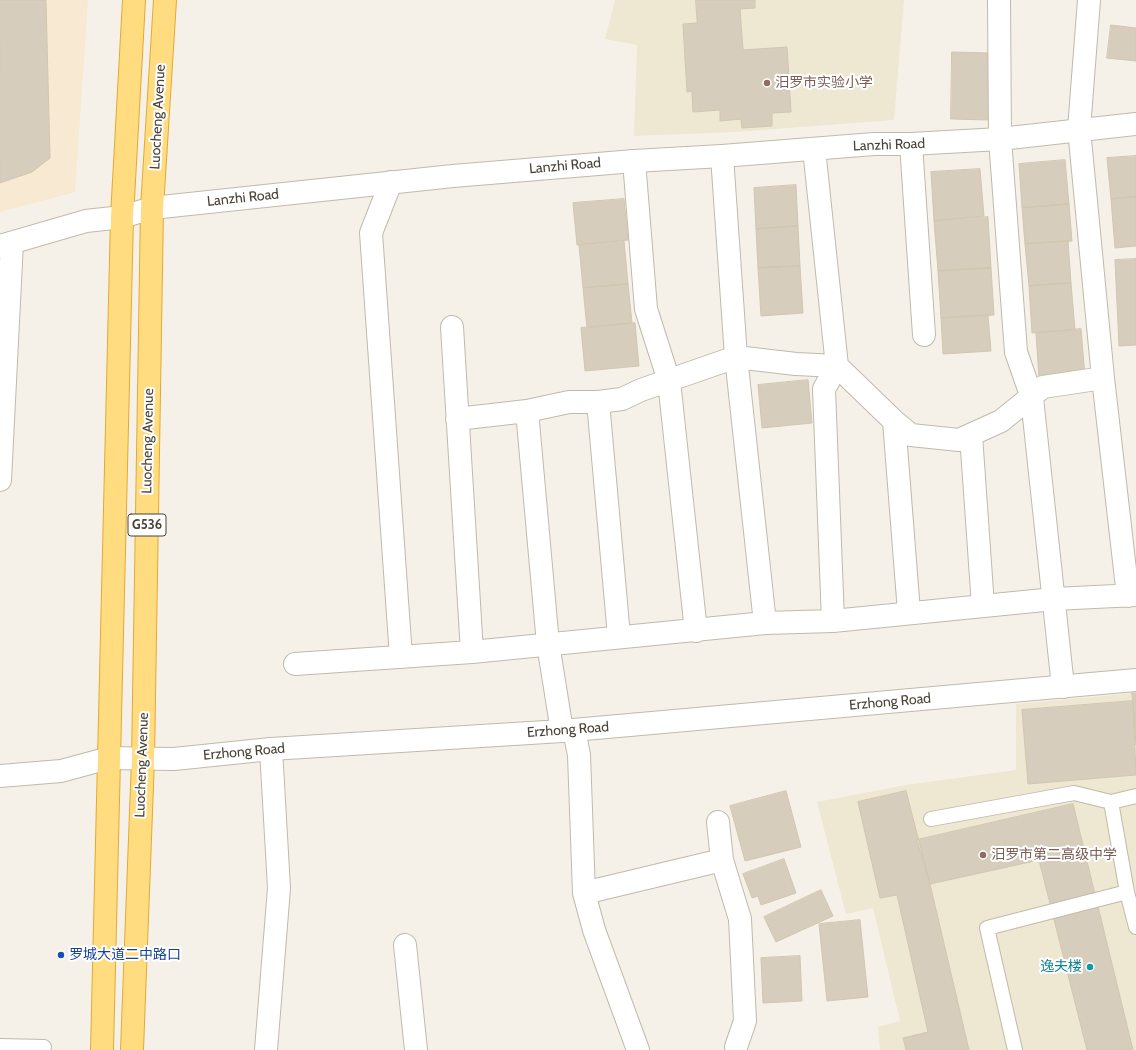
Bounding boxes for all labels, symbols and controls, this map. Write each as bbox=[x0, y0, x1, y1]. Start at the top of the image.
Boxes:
street label: Luocheng Avenue bbox=[147, 64, 169, 170]
place label: 汨罗市实验小学 bbox=[775, 75, 873, 91]
marker: 汨罗市实验小学 bbox=[762, 78, 772, 88]
street label: Lanzhi Road bbox=[853, 135, 925, 155]
street label: Lanzhi Road bbox=[528, 154, 602, 178]
street label: Lanzhi Road bbox=[206, 186, 280, 210]
street label: Luocheng Avenue bbox=[139, 388, 157, 494]
road number: G536 bbox=[128, 514, 166, 536]
street label: Erzhong Road bbox=[848, 690, 932, 714]
street label: Luocheng Avenue bbox=[132, 712, 152, 818]
street label: Erzhong Road bbox=[526, 719, 610, 741]
street label: Erzhong Road bbox=[202, 740, 286, 764]
place label: 汨罗市第二高级中学 bbox=[991, 847, 1117, 863]
marker: 汨罗市第二高级中学 bbox=[978, 850, 988, 860]
place label: 罗城大道二中路口 bbox=[69, 947, 181, 963]
marker: 罗城大道二中路口 bbox=[56, 950, 66, 960]
place label: 逸夫楼 bbox=[1040, 959, 1082, 975]
marker: 逸夫楼 bbox=[1085, 962, 1095, 972]

